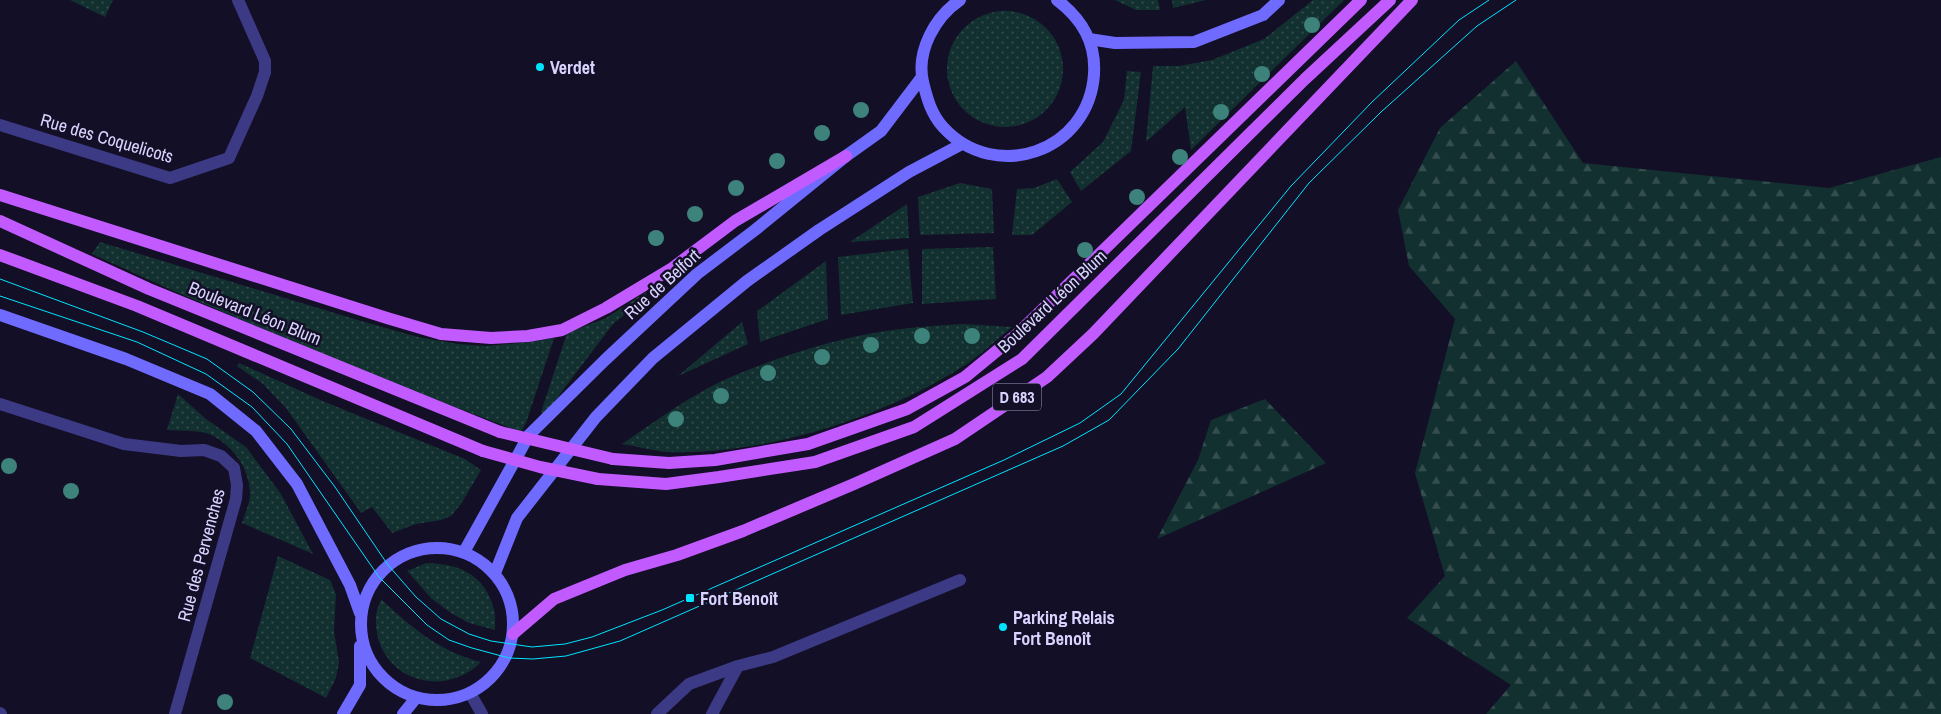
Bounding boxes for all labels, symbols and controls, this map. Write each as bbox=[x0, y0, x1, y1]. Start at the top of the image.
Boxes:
place label: Verdet bbox=[550, 55, 595, 80]
marker: Verdet bbox=[534, 61, 546, 73]
street label: Rue des Coquelicots bbox=[38, 107, 176, 169]
street label: Rue de Belfort bbox=[619, 243, 705, 325]
street label: Boulevard Léon Blum bbox=[992, 244, 1112, 358]
street label: Boulevard Léon Blum bbox=[185, 275, 325, 351]
road number: D 683 bbox=[993, 384, 1041, 411]
street label: Rue des Pervenches bbox=[171, 486, 231, 624]
place label: Fort Benoît bbox=[700, 586, 778, 611]
marker: Fort Benoît bbox=[684, 592, 696, 604]
place label: Parking Relais Fort Benoît bbox=[1013, 605, 1115, 651]
marker: Parking Relais Fort Benoît bbox=[997, 621, 1009, 633]

